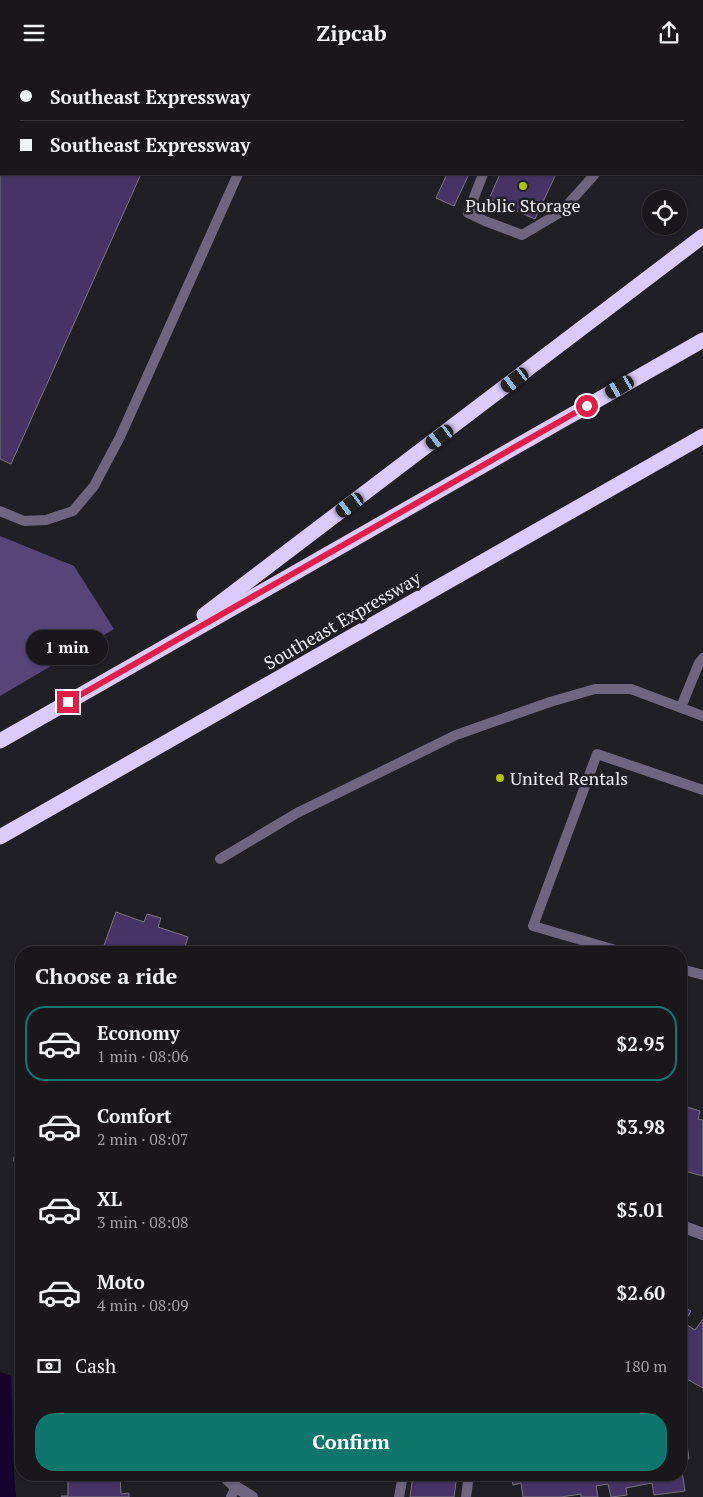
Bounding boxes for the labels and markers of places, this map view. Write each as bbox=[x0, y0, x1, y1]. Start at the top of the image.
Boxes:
marker: Public Storage bbox=[517, 180, 529, 192]
place label: Public Storage bbox=[465, 193, 581, 217]
place label: United Rentals bbox=[510, 766, 628, 790]
marker: United Rentals bbox=[494, 772, 506, 784]

